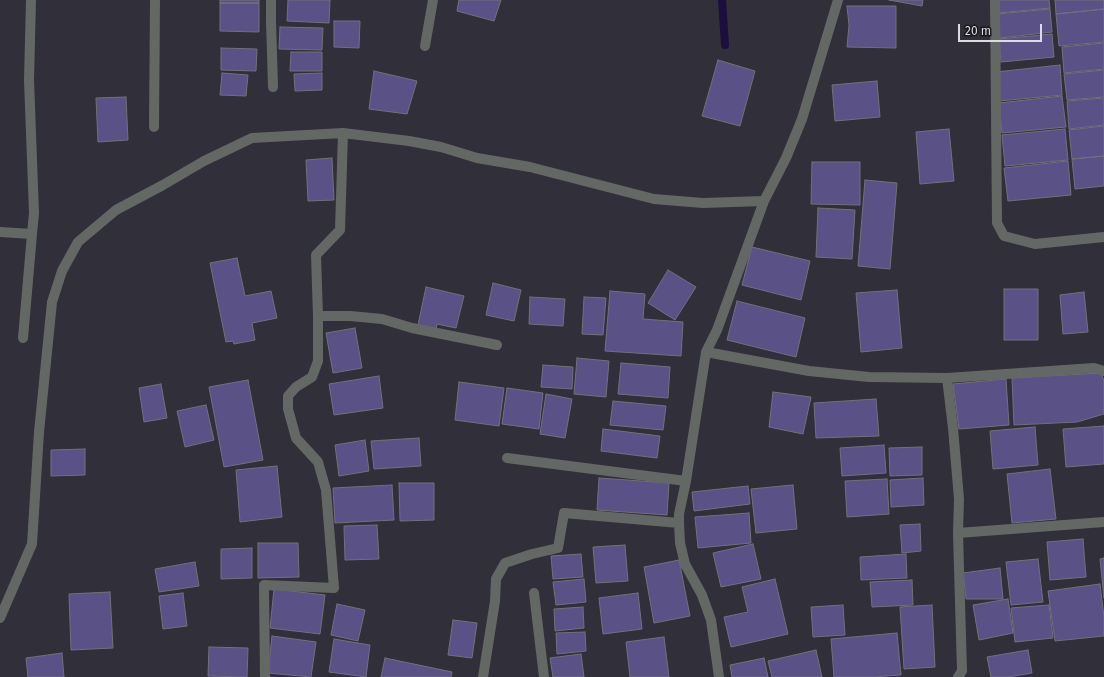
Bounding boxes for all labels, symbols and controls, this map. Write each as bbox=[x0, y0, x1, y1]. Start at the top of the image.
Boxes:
scale bar bbox=[960, 16, 1044, 42]
text: 20 m bbox=[965, 24, 991, 38]

